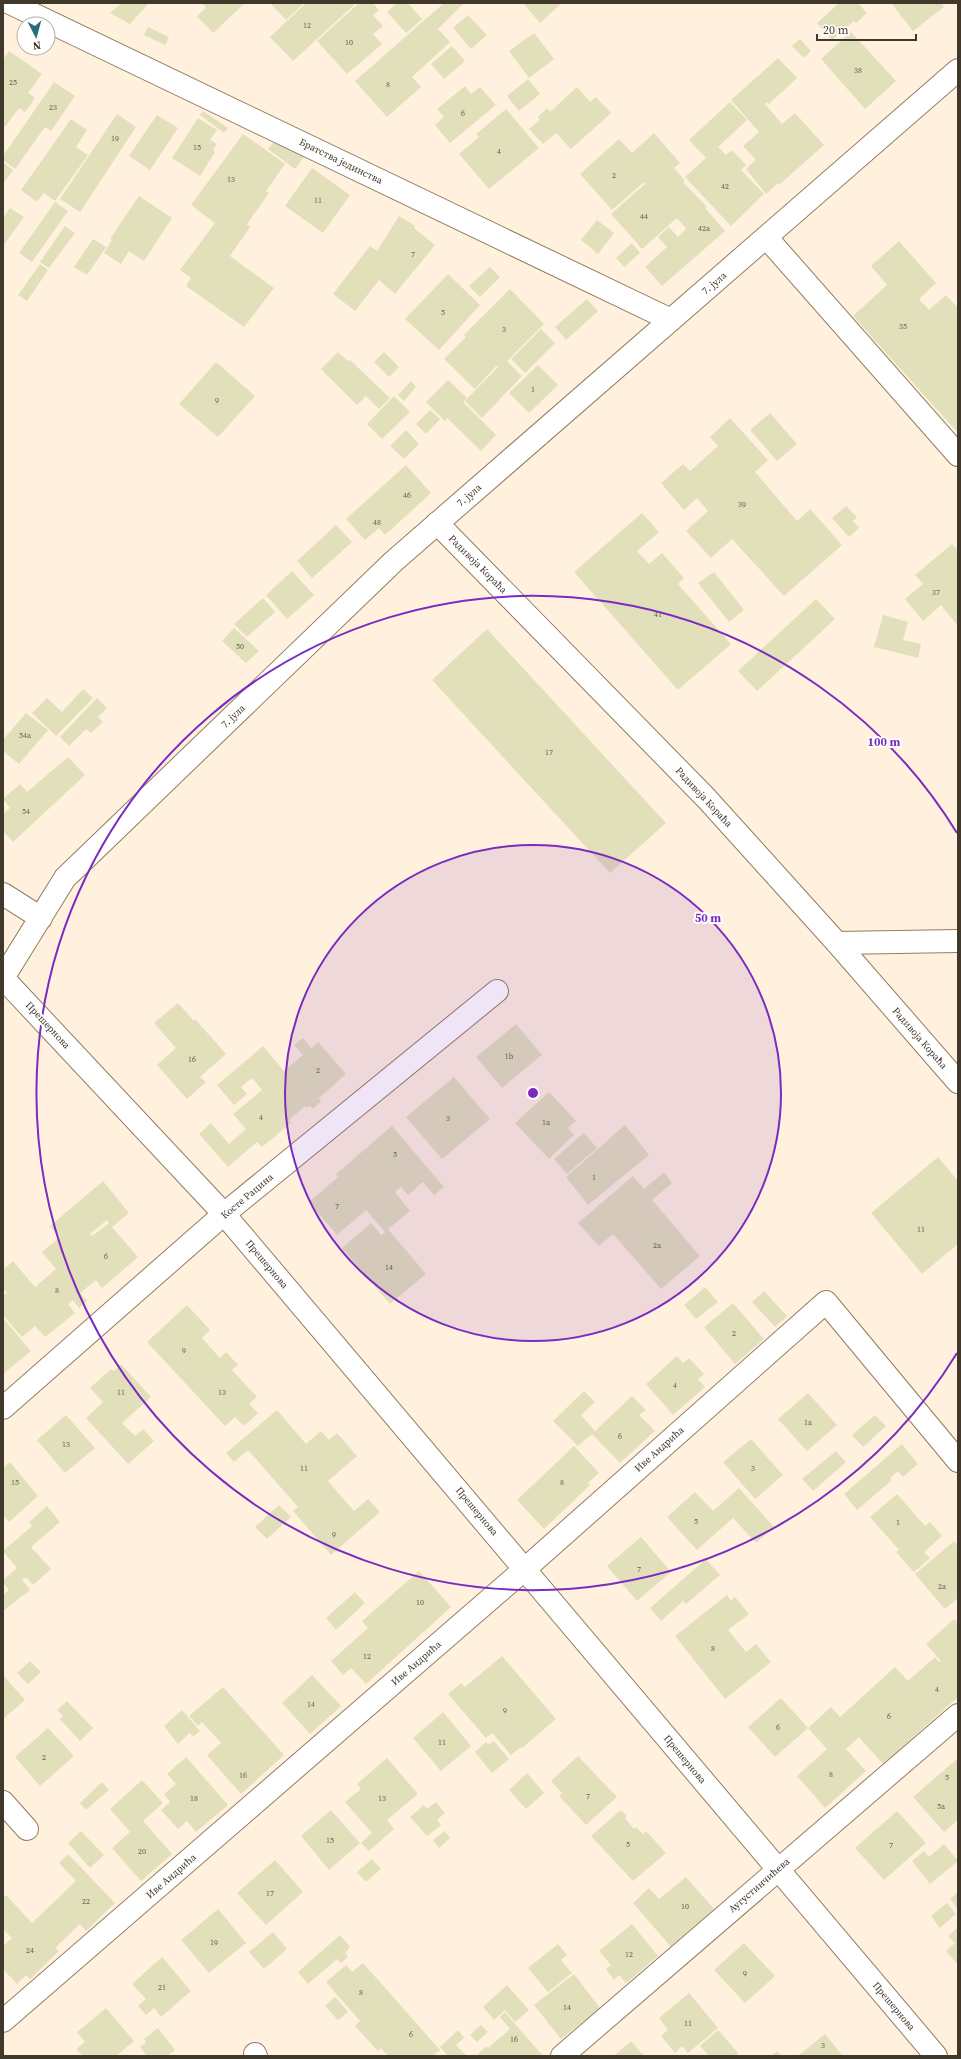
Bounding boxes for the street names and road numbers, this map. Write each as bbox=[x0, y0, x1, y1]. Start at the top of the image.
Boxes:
street label: Братства јединства bbox=[297, 135, 386, 187]
street label: 7. јула bbox=[699, 268, 730, 297]
street label: 7. јула bbox=[454, 480, 485, 509]
street label: Радивоја Кораћа bbox=[446, 532, 511, 597]
street label: 7. јула bbox=[218, 701, 248, 731]
street label: Радивоја Кораћа bbox=[673, 764, 736, 830]
street label: Прешернова bbox=[23, 999, 74, 1052]
street label: Радивоја Кораћа bbox=[890, 1004, 951, 1072]
street label: Косте Рацина bbox=[218, 1170, 277, 1222]
street label: Прешернова bbox=[243, 1237, 292, 1292]
street label: Иве Андрића bbox=[631, 1423, 687, 1475]
street label: Прешернова bbox=[453, 1484, 502, 1539]
street label: Иве Андрића bbox=[388, 1637, 444, 1688]
street label: Прешернова bbox=[661, 1732, 710, 1787]
street label: Иве Андрића bbox=[143, 1850, 199, 1901]
street label: Аугустинчићева bbox=[726, 1854, 793, 1915]
street label: Прешернова bbox=[870, 1979, 919, 2034]

